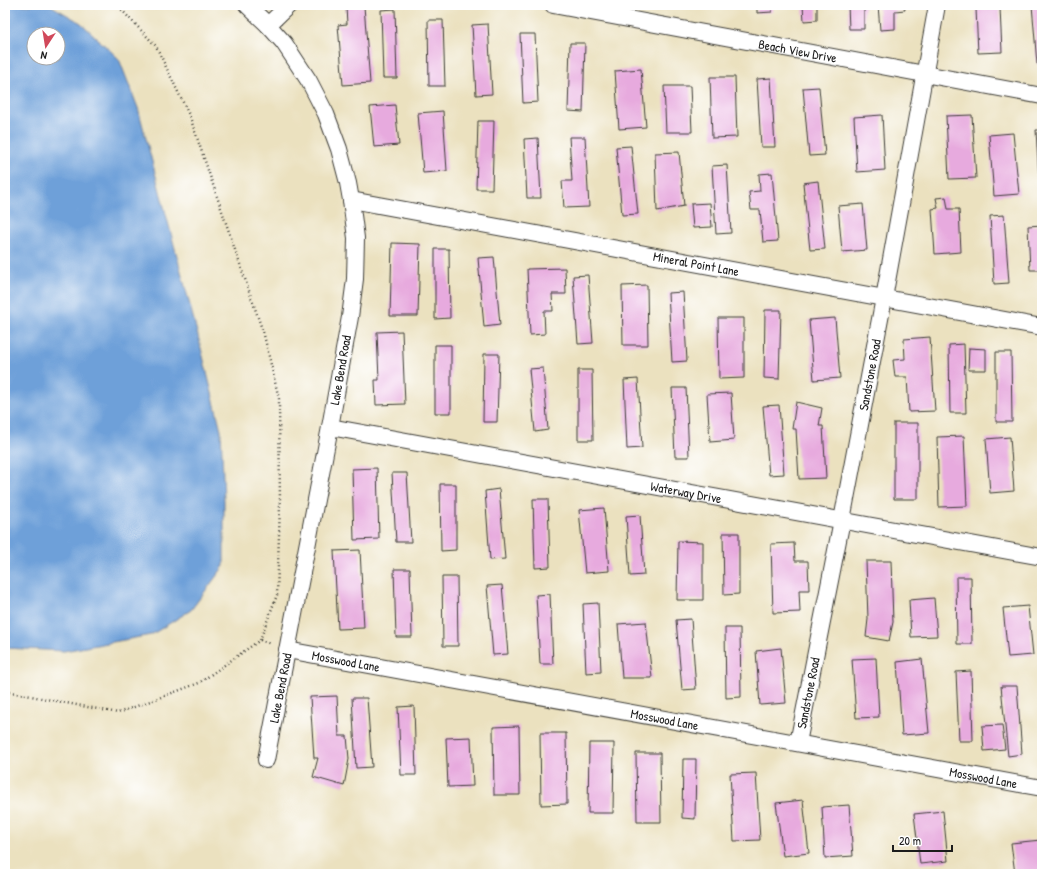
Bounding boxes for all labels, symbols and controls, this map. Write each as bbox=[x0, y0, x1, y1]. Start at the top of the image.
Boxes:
north arrow bbox=[26, 26, 66, 66]
street label: Beach View Drive bbox=[757, 34, 838, 67]
text: N bbox=[39, 48, 48, 63]
street label: Mineral Point Lane bbox=[652, 247, 741, 280]
street label: Lake Bend Road bbox=[325, 334, 355, 406]
street label: Sandstone Road bbox=[854, 338, 885, 412]
street label: Waterway Drive bbox=[649, 477, 723, 507]
street label: Mosswood Lane bbox=[311, 646, 381, 676]
street label: Lake Bend Road bbox=[264, 652, 296, 724]
street label: Sandstone Road bbox=[792, 656, 824, 730]
street label: Mosswood Lane bbox=[629, 704, 700, 734]
street label: Mosswood Lane bbox=[948, 762, 1019, 792]
scale bar bbox=[893, 827, 952, 853]
text: 20 m bbox=[899, 832, 921, 849]

